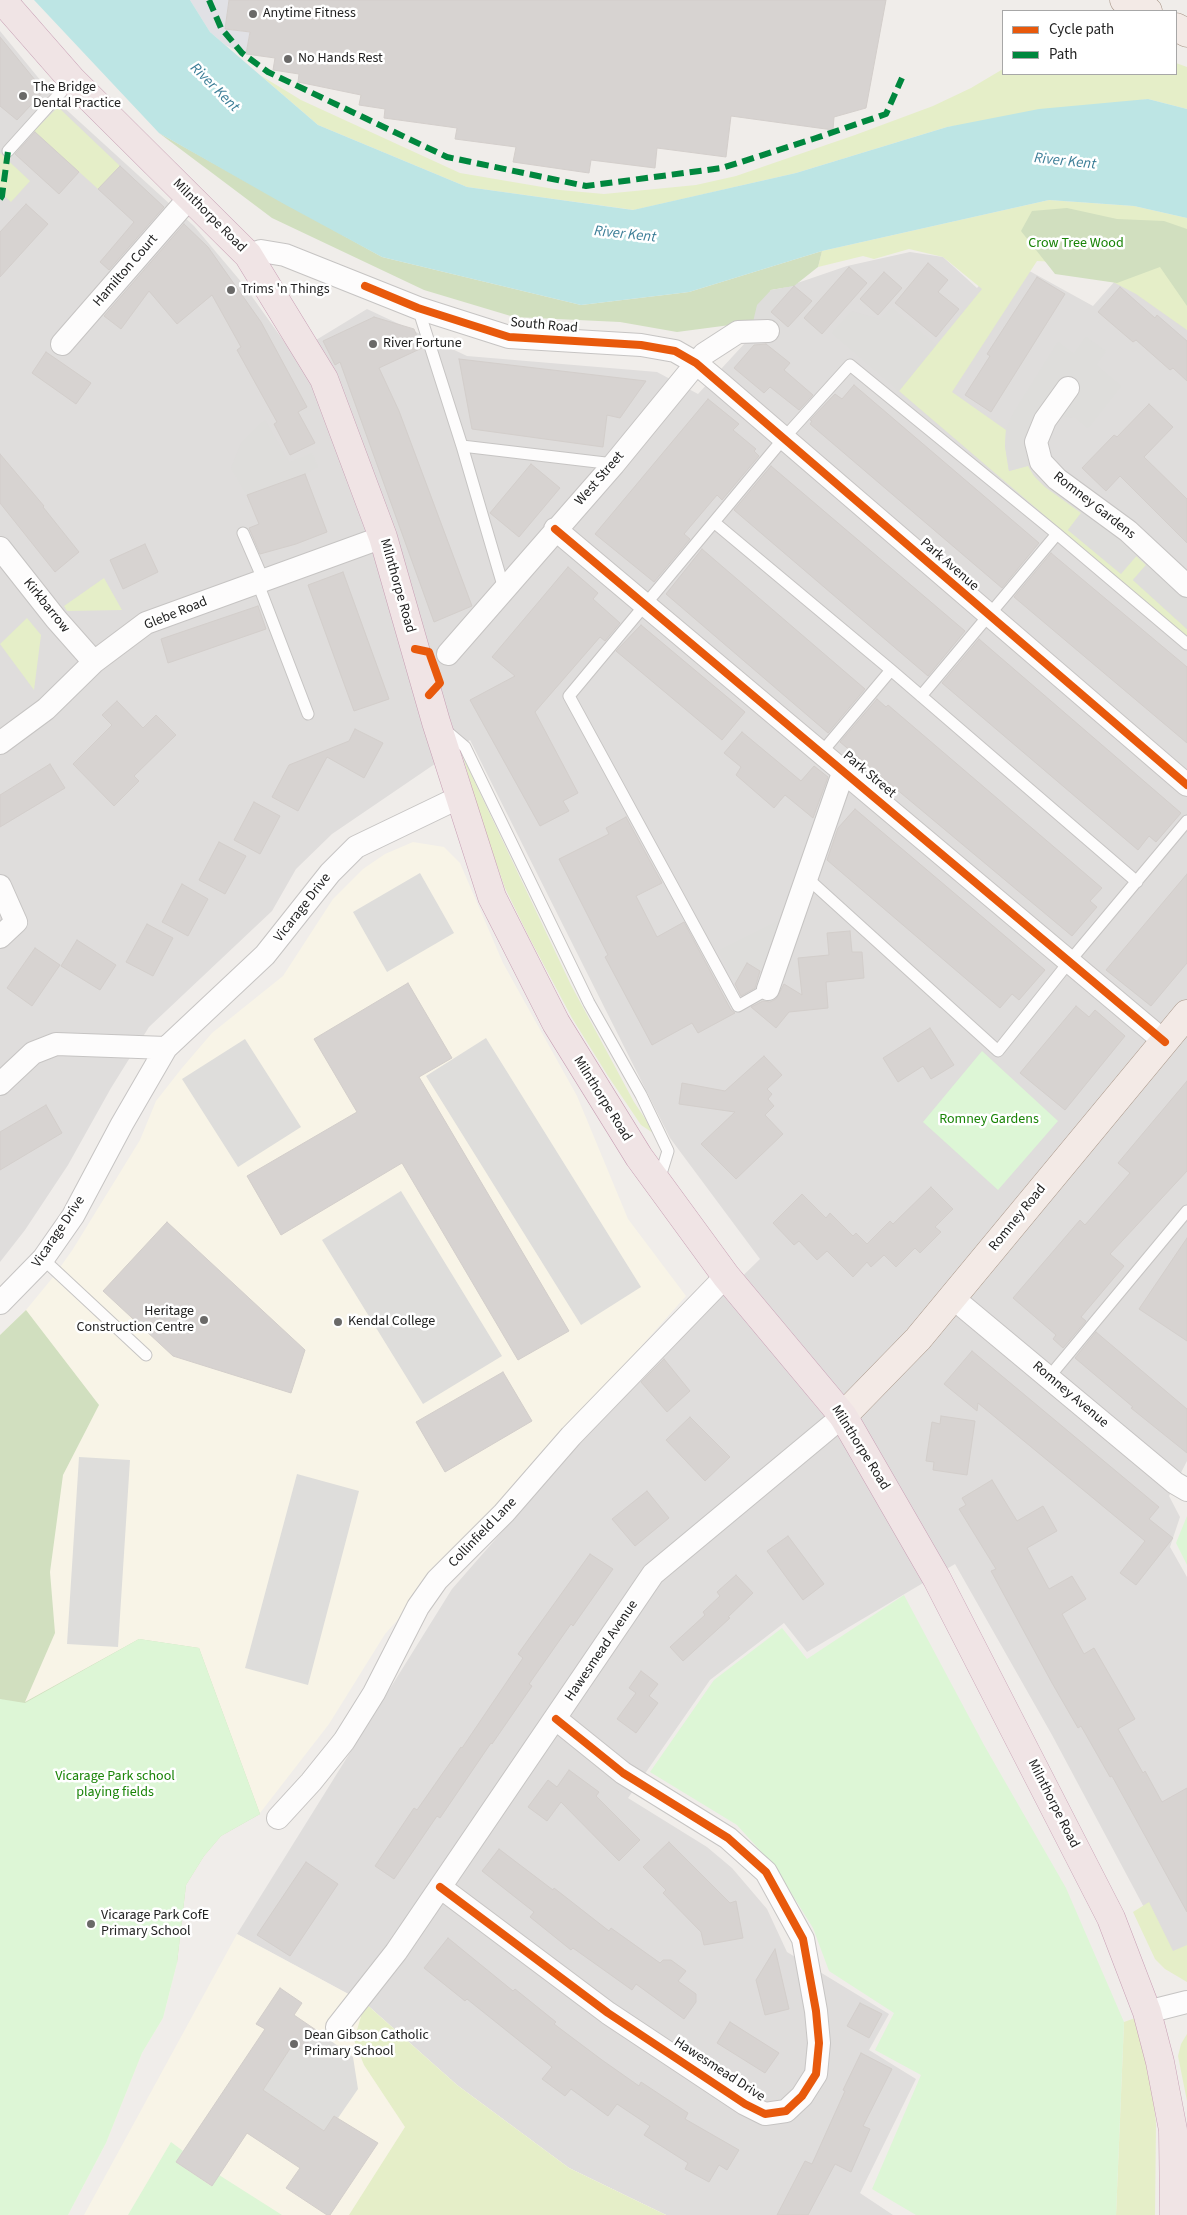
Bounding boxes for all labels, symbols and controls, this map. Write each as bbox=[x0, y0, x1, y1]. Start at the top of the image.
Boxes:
place label: Anytime Fitness bbox=[263, 6, 356, 22]
marker: Anytime Fitness bbox=[247, 8, 259, 20]
legend bbox=[1002, 10, 1177, 75]
text: Cycle path bbox=[1049, 19, 1114, 40]
text: Path bbox=[1049, 44, 1077, 65]
place label: No Hands Rest bbox=[298, 51, 383, 67]
marker: No Hands Rest bbox=[282, 53, 294, 65]
water label: River Kent bbox=[186, 60, 242, 116]
place label: The Bridge Dental Practice bbox=[33, 80, 121, 112]
marker: The Bridge Dental Practice bbox=[17, 90, 29, 102]
water label: River Kent bbox=[1033, 150, 1097, 174]
street label: Milnthorpe Road bbox=[169, 176, 249, 256]
water label: River Kent bbox=[593, 223, 657, 247]
street label: Hamilton Court bbox=[90, 231, 162, 311]
park label: Crow Tree Wood bbox=[1028, 236, 1124, 252]
place label: Trims 'n Things bbox=[241, 282, 330, 298]
marker: Trims 'n Things bbox=[225, 284, 237, 296]
street label: South Road bbox=[509, 315, 579, 337]
place label: River Fortune bbox=[383, 336, 462, 352]
marker: River Fortune bbox=[367, 338, 379, 350]
street label: West Street bbox=[572, 449, 628, 509]
street label: Romney Gardens bbox=[1050, 469, 1138, 543]
street label: Park Avenue bbox=[916, 535, 982, 595]
street label: Milnthorpe Road bbox=[376, 537, 418, 635]
street label: Kirkbarrow bbox=[19, 575, 73, 637]
street label: Glebe Road bbox=[142, 594, 210, 634]
street label: Park Street bbox=[839, 748, 899, 802]
street label: Vicarage Drive bbox=[271, 870, 335, 946]
street label: Milnthorpe Road bbox=[569, 1053, 635, 1145]
park label: Romney Gardens bbox=[939, 1112, 1039, 1128]
street label: Romney Road bbox=[986, 1181, 1050, 1255]
street label: Vicarage Drive bbox=[29, 1193, 89, 1271]
place label: Heritage Construction Centre bbox=[77, 1304, 194, 1336]
marker: Heritage Construction Centre bbox=[198, 1314, 210, 1326]
place label: Kendal College bbox=[348, 1314, 435, 1330]
marker: Kendal College bbox=[332, 1316, 344, 1328]
street label: Romney Avenue bbox=[1029, 1358, 1111, 1432]
street label: Milnthorpe Road bbox=[827, 1402, 893, 1494]
street label: Collinfield Lane bbox=[445, 1494, 521, 1572]
street label: Hawesmead Avenue bbox=[562, 1597, 642, 1705]
street label: Milnthorpe Road bbox=[1023, 1757, 1083, 1851]
park label: Vicarage Park school playing fields bbox=[55, 1769, 175, 1801]
place label: Vicarage Park CofE Primary School bbox=[101, 1908, 209, 1940]
marker: Vicarage Park CofE Primary School bbox=[85, 1918, 97, 1930]
place label: Dean Gibson Catholic Primary School bbox=[304, 2028, 429, 2060]
street label: Hawesmead Drive bbox=[670, 2034, 768, 2106]
marker: Dean Gibson Catholic Primary School bbox=[288, 2038, 300, 2050]

